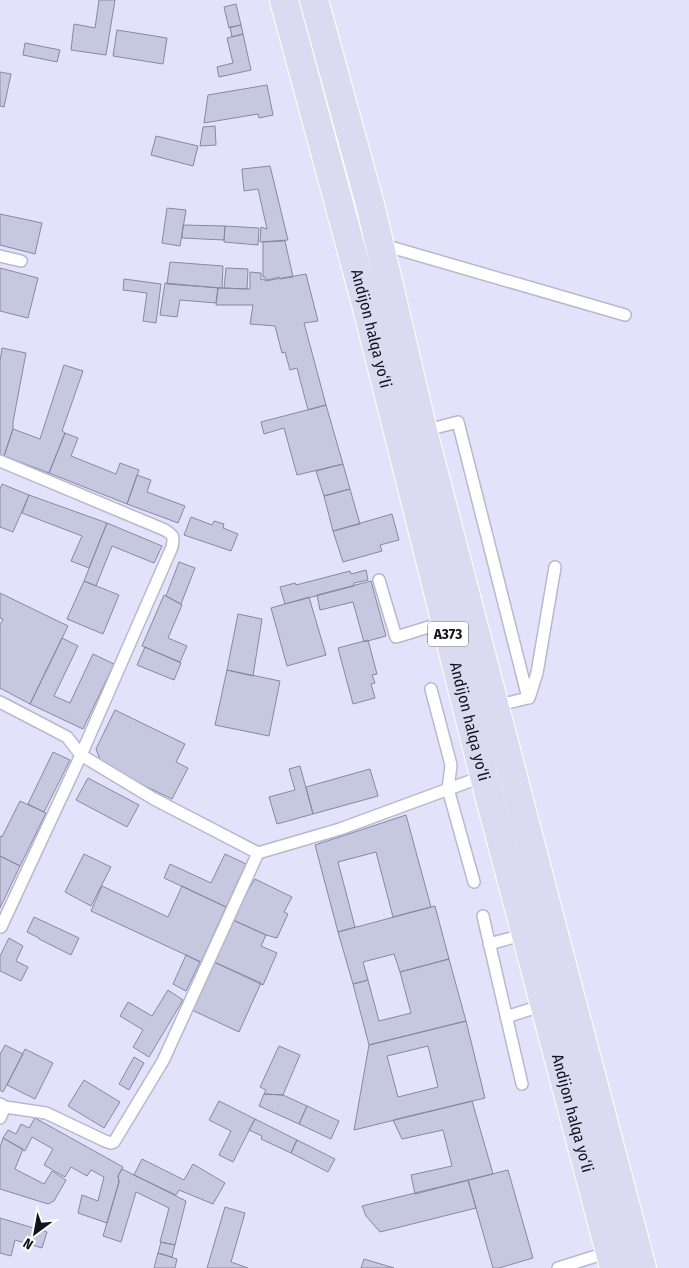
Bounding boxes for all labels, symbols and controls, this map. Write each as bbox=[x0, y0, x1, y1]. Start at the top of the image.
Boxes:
street label: Andijon halqa yo‘li bbox=[347, 267, 396, 390]
road number: A373 bbox=[428, 622, 468, 646]
street label: Andijon halqa yo‘li bbox=[446, 660, 494, 783]
street label: Andijon halqa yo‘li bbox=[548, 1052, 597, 1174]
north arrow bbox=[10, 1208, 60, 1258]
text: N bbox=[20, 1234, 36, 1253]

